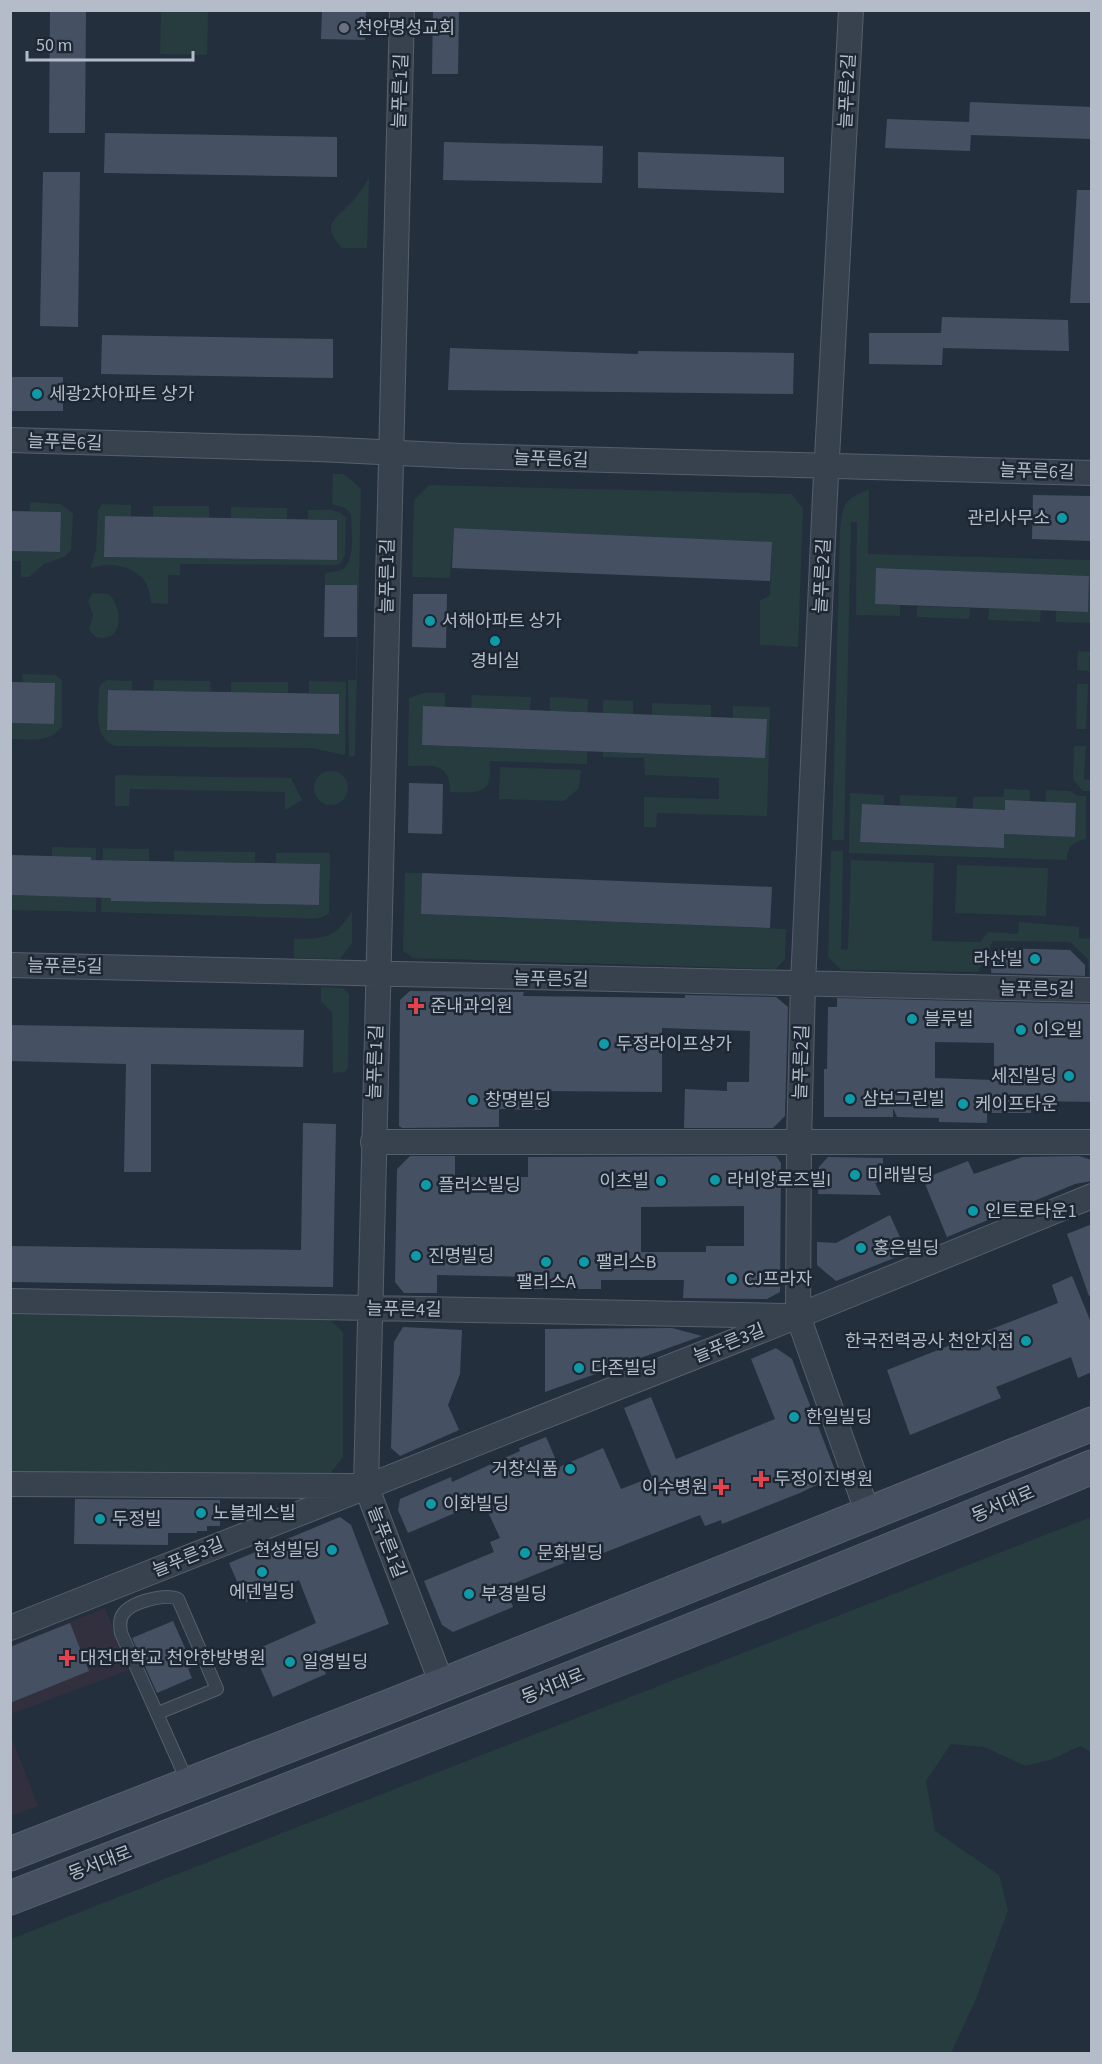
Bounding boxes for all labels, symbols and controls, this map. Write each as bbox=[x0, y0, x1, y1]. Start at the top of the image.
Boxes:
place label: 천안명성교회 bbox=[356, 16, 455, 41]
marker: 천안명성교회 bbox=[337, 21, 351, 35]
scale bar bbox=[27, 24, 194, 62]
text: 50 m bbox=[36, 33, 72, 58]
street label: 늘푸른1길 bbox=[387, 53, 414, 129]
street label: 늘푸른2길 bbox=[833, 53, 862, 129]
place label: 세광2차아파트 상가 bbox=[49, 382, 194, 407]
marker: 세광2차아파트 상가 bbox=[30, 387, 44, 401]
street label: 늘푸른6길 bbox=[27, 429, 103, 456]
street label: 늘푸른6길 bbox=[513, 446, 589, 473]
street label: 늘푸른6길 bbox=[999, 458, 1075, 485]
place label: 관리사무소 bbox=[967, 506, 1050, 531]
marker: 관리사무소 bbox=[1055, 511, 1069, 525]
street label: 늘푸른1길 bbox=[374, 538, 401, 614]
street label: 늘푸른2길 bbox=[808, 538, 837, 614]
place label: 서해아파트 상가 bbox=[442, 609, 562, 634]
marker: 서해아파트 상가 bbox=[423, 614, 437, 628]
marker: 경비실 bbox=[488, 634, 502, 648]
place label: 경비실 bbox=[470, 649, 520, 674]
place label: 라산빌 bbox=[973, 947, 1023, 972]
marker: 라산빌 bbox=[1028, 952, 1042, 966]
street label: 늘푸른5길 bbox=[27, 953, 103, 980]
street label: 늘푸른5길 bbox=[513, 966, 589, 993]
street label: 늘푸른5길 bbox=[999, 976, 1075, 1003]
place label: 준내과의원 bbox=[430, 994, 513, 1019]
marker: 준내과의원 bbox=[407, 997, 425, 1015]
place label: 블루빌 bbox=[924, 1007, 974, 1032]
marker: 블루빌 bbox=[905, 1012, 919, 1026]
place label: 이오빌 bbox=[1033, 1018, 1083, 1043]
marker: 이오빌 bbox=[1014, 1023, 1028, 1037]
street label: 늘푸른1길 bbox=[362, 1024, 389, 1100]
street label: 늘푸른2길 bbox=[788, 1024, 815, 1100]
place label: 두정라이프상가 bbox=[616, 1032, 732, 1057]
marker: 두정라이프상가 bbox=[597, 1037, 611, 1051]
place label: 세진빌딩 bbox=[991, 1064, 1057, 1089]
marker: 세진빌딩 bbox=[1062, 1069, 1076, 1083]
place label: 삼보그린빌 bbox=[862, 1087, 945, 1112]
place label: 창명빌딩 bbox=[485, 1088, 551, 1113]
marker: 삼보그린빌 bbox=[843, 1092, 857, 1106]
place label: 케이프타운 bbox=[975, 1092, 1058, 1117]
marker: 창명빌딩 bbox=[466, 1093, 480, 1107]
marker: 케이프타운 bbox=[956, 1097, 970, 1111]
place label: 미래빌딩 bbox=[867, 1163, 933, 1188]
place label: 라비앙로즈빌I bbox=[727, 1168, 831, 1193]
marker: 미래빌딩 bbox=[848, 1168, 862, 1182]
place label: 이츠빌 bbox=[599, 1169, 649, 1194]
place label: 플러스빌딩 bbox=[438, 1173, 521, 1198]
marker: 라비앙로즈빌I bbox=[708, 1173, 722, 1187]
marker: 이츠빌 bbox=[654, 1174, 668, 1188]
marker: 플러스빌딩 bbox=[419, 1178, 433, 1192]
place label: 인트로타운1 bbox=[985, 1199, 1077, 1224]
marker: 인트로타운1 bbox=[966, 1204, 980, 1218]
place label: 홍은빌딩 bbox=[873, 1236, 939, 1261]
marker: 홍은빌딩 bbox=[854, 1241, 868, 1255]
place label: 진명빌딩 bbox=[428, 1244, 494, 1269]
marker: 진명빌딩 bbox=[409, 1249, 423, 1263]
place label: 팰리스B bbox=[596, 1250, 656, 1275]
marker: 팰리스A bbox=[539, 1255, 553, 1269]
marker: 팰리스B bbox=[577, 1255, 591, 1269]
place label: CJ프라자 bbox=[744, 1267, 813, 1292]
place label: 팰리스A bbox=[516, 1270, 576, 1295]
marker: CJ프라자 bbox=[725, 1272, 739, 1286]
street label: 늘푸른4길 bbox=[366, 1296, 442, 1323]
street label: 늘푸른3길 bbox=[690, 1318, 769, 1369]
place label: 한국전력공사 천안지점 bbox=[845, 1329, 1014, 1354]
marker: 한국전력공사 천안지점 bbox=[1019, 1334, 1033, 1348]
place label: 다존빌딩 bbox=[591, 1356, 657, 1381]
marker: 다존빌딩 bbox=[572, 1361, 586, 1375]
place label: 한일빌딩 bbox=[806, 1405, 872, 1430]
marker: 한일빌딩 bbox=[787, 1410, 801, 1424]
place label: 거창식품 bbox=[492, 1457, 558, 1482]
marker: 거창식품 bbox=[563, 1462, 577, 1476]
place label: 두정이진병원 bbox=[774, 1467, 873, 1492]
marker: 두정이진병원 bbox=[752, 1470, 770, 1488]
place label: 이수병원 bbox=[642, 1475, 708, 1500]
marker: 이수병원 bbox=[712, 1478, 730, 1496]
street label: 동서대로 bbox=[968, 1480, 1039, 1529]
place label: 이화빌딩 bbox=[443, 1492, 509, 1517]
marker: 이화빌딩 bbox=[424, 1497, 438, 1511]
place label: 노블레스빌 bbox=[213, 1501, 296, 1526]
street label: 늘푸른1길 bbox=[361, 1503, 412, 1582]
marker: 노블레스빌 bbox=[194, 1506, 208, 1520]
place label: 두정빌 bbox=[112, 1507, 162, 1532]
marker: 두정빌 bbox=[93, 1512, 107, 1526]
street label: 늘푸른3길 bbox=[149, 1532, 228, 1583]
place label: 현성빌딩 bbox=[254, 1538, 320, 1563]
place label: 문화빌딩 bbox=[537, 1541, 603, 1566]
marker: 현성빌딩 bbox=[325, 1543, 339, 1557]
marker: 문화빌딩 bbox=[518, 1546, 532, 1560]
marker: 에덴빌딩 bbox=[255, 1565, 269, 1579]
place label: 에덴빌딩 bbox=[229, 1580, 295, 1605]
place label: 부경빌딩 bbox=[481, 1582, 547, 1607]
marker: 부경빌딩 bbox=[462, 1587, 476, 1601]
place label: 대전대학교 천안한방병원 bbox=[80, 1646, 266, 1671]
marker: 대전대학교 천안한방병원 bbox=[58, 1649, 76, 1667]
place label: 일영빌딩 bbox=[302, 1650, 368, 1675]
marker: 일영빌딩 bbox=[283, 1655, 297, 1669]
street label: 동서대로 bbox=[518, 1662, 589, 1710]
street label: 동서대로 bbox=[65, 1840, 136, 1887]

